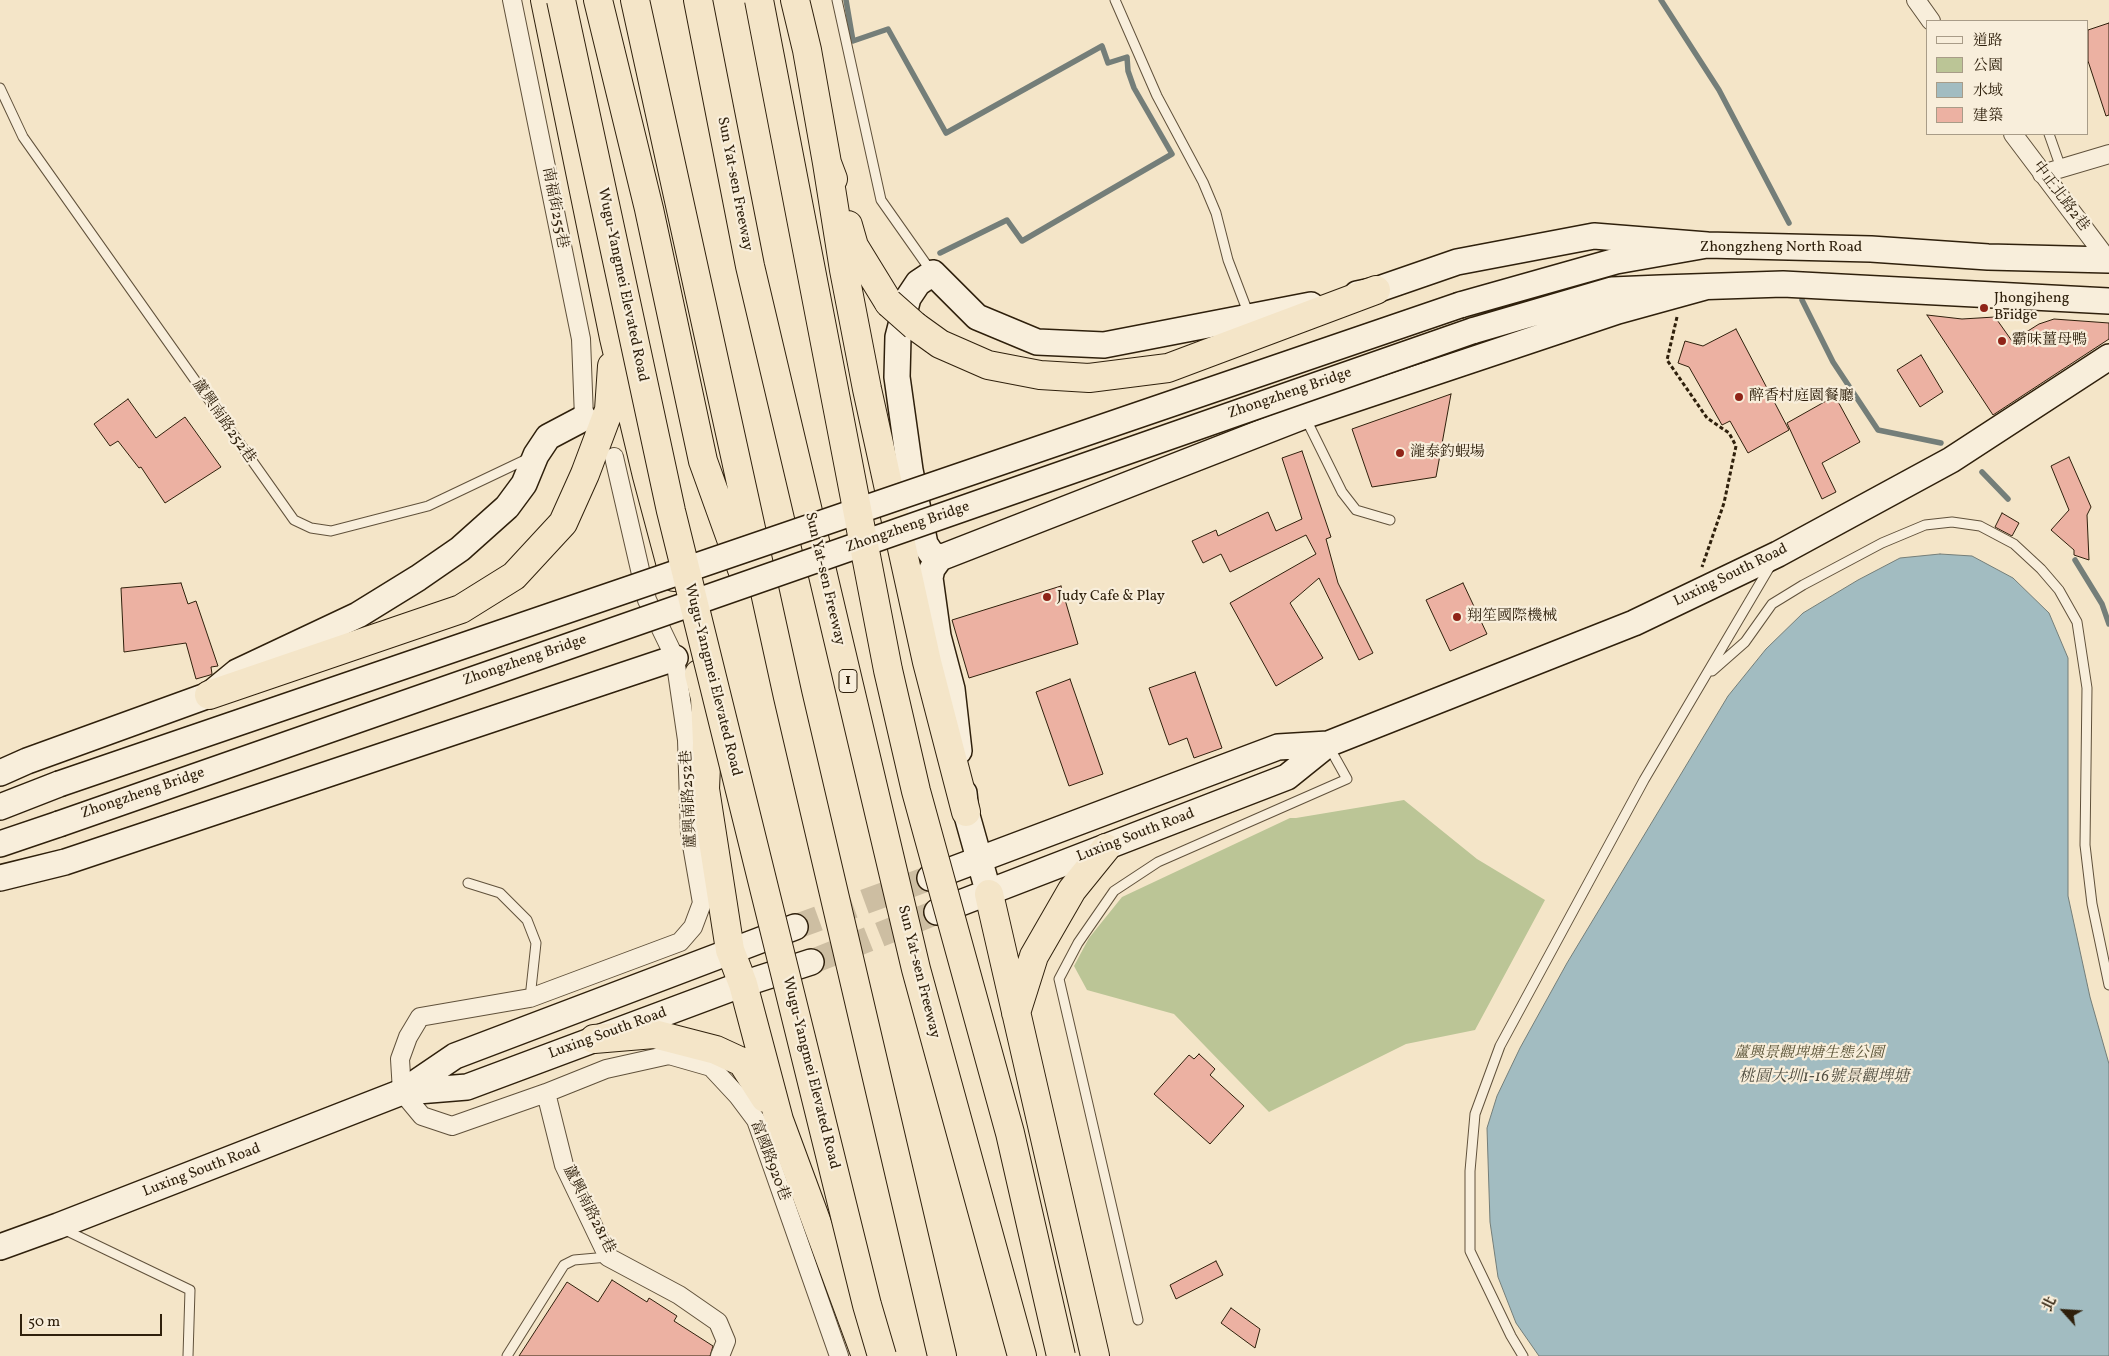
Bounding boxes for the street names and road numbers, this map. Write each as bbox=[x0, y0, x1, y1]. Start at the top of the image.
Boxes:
street label: Sun Yat-sen Freeway bbox=[712, 115, 756, 253]
street label: 中正北路2巷 bbox=[2028, 158, 2092, 236]
street label: 南福街255巷 bbox=[537, 166, 571, 250]
street label: Wugu-Yangmei Elevated Road bbox=[593, 186, 651, 384]
street label: Zhongzheng North Road bbox=[1700, 239, 1862, 257]
street label: Zhongzheng Bridge bbox=[1226, 364, 1354, 424]
street label: 蘆興南路252巷 bbox=[187, 377, 259, 467]
street label: Zhongzheng Bridge bbox=[844, 498, 972, 558]
street label: Sun Yat-sen Freeway bbox=[800, 511, 848, 647]
street label: Luxing South Road bbox=[1671, 541, 1791, 611]
street label: Wugu-Yangmei Elevated Road bbox=[679, 582, 745, 778]
street label: Zhongzheng Bridge bbox=[461, 631, 589, 691]
road number: 1 bbox=[839, 669, 857, 692]
street label: 蘆興南路252巷 bbox=[678, 749, 702, 849]
street label: Zhongzheng Bridge bbox=[79, 764, 207, 824]
street label: Luxing South Road bbox=[1075, 805, 1197, 867]
street label: Sun Yat-sen Freeway bbox=[893, 904, 943, 1040]
street label: Wugu-Yangmei Elevated Road bbox=[777, 975, 843, 1171]
street label: Luxing South Road bbox=[546, 1004, 670, 1064]
street label: 富國路920巷 bbox=[745, 1118, 793, 1204]
street label: Luxing South Road bbox=[141, 1140, 263, 1202]
street label: 蘆興南路281巷 bbox=[558, 1163, 618, 1257]

